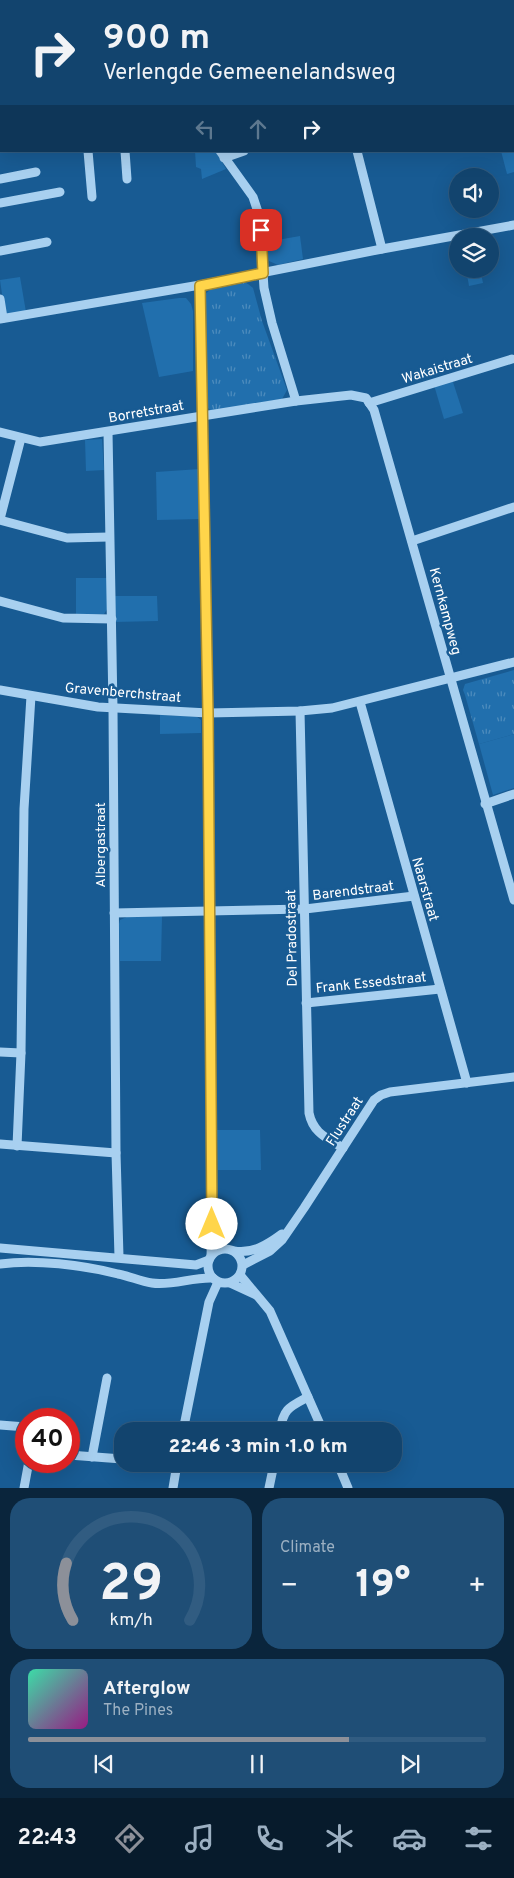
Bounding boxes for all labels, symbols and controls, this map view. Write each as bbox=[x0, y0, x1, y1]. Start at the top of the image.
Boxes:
text: 900 m bbox=[103, 17, 210, 61]
icon: right bbox=[20, 20, 85, 85]
text: Verlengde Gemeenelandsweg bbox=[103, 60, 396, 87]
icon: left bbox=[191, 115, 219, 143]
icon: ahead bbox=[244, 115, 272, 143]
icon: right bbox=[297, 115, 325, 143]
map controls bbox=[449, 168, 499, 278]
button: sound bbox=[449, 168, 499, 218]
pin bbox=[240, 209, 282, 251]
icon: arrive bbox=[247, 216, 275, 244]
button: layers bbox=[449, 228, 499, 278]
street label: Wakaistraat bbox=[400, 351, 475, 388]
street label: Borretstraat bbox=[107, 397, 185, 427]
street label: Kernkampweg bbox=[425, 566, 464, 657]
street label: Gravenberchstraat bbox=[64, 680, 182, 707]
street label: Albergastraat bbox=[93, 802, 110, 888]
street label: Naarstraat bbox=[407, 855, 442, 923]
street label: Barendstraat bbox=[312, 878, 395, 905]
street label: Del Pradostraat bbox=[283, 889, 302, 987]
street label: Frank Essedstraat bbox=[315, 969, 427, 998]
street label: Flustraat bbox=[323, 1094, 368, 1150]
position arrow bbox=[185, 1197, 237, 1249]
speed limit sign: 40 bbox=[15, 1408, 80, 1473]
text: 22:46 · 3 min · 1.0 km bbox=[168, 1435, 348, 1459]
text: Climate bbox=[280, 1538, 335, 1558]
text: 29 bbox=[99, 1553, 163, 1619]
text: 19° bbox=[355, 1562, 411, 1611]
text: − bbox=[280, 1569, 298, 1605]
text: + bbox=[468, 1569, 486, 1605]
text: km/h bbox=[109, 1609, 153, 1632]
text: Afterglow bbox=[103, 1677, 191, 1701]
text: The Pines bbox=[103, 1701, 173, 1721]
icon: previous bbox=[90, 1750, 118, 1778]
icon: pause bbox=[243, 1750, 271, 1778]
icon: next bbox=[396, 1750, 424, 1778]
icon: directions bbox=[112, 1821, 147, 1856]
icon: music bbox=[182, 1821, 217, 1856]
icon: phone bbox=[252, 1821, 287, 1856]
icon: climate bbox=[322, 1821, 357, 1856]
icon: car bbox=[392, 1821, 427, 1856]
icon: filters bbox=[461, 1821, 496, 1856]
text: 22:43 bbox=[17, 1825, 77, 1852]

